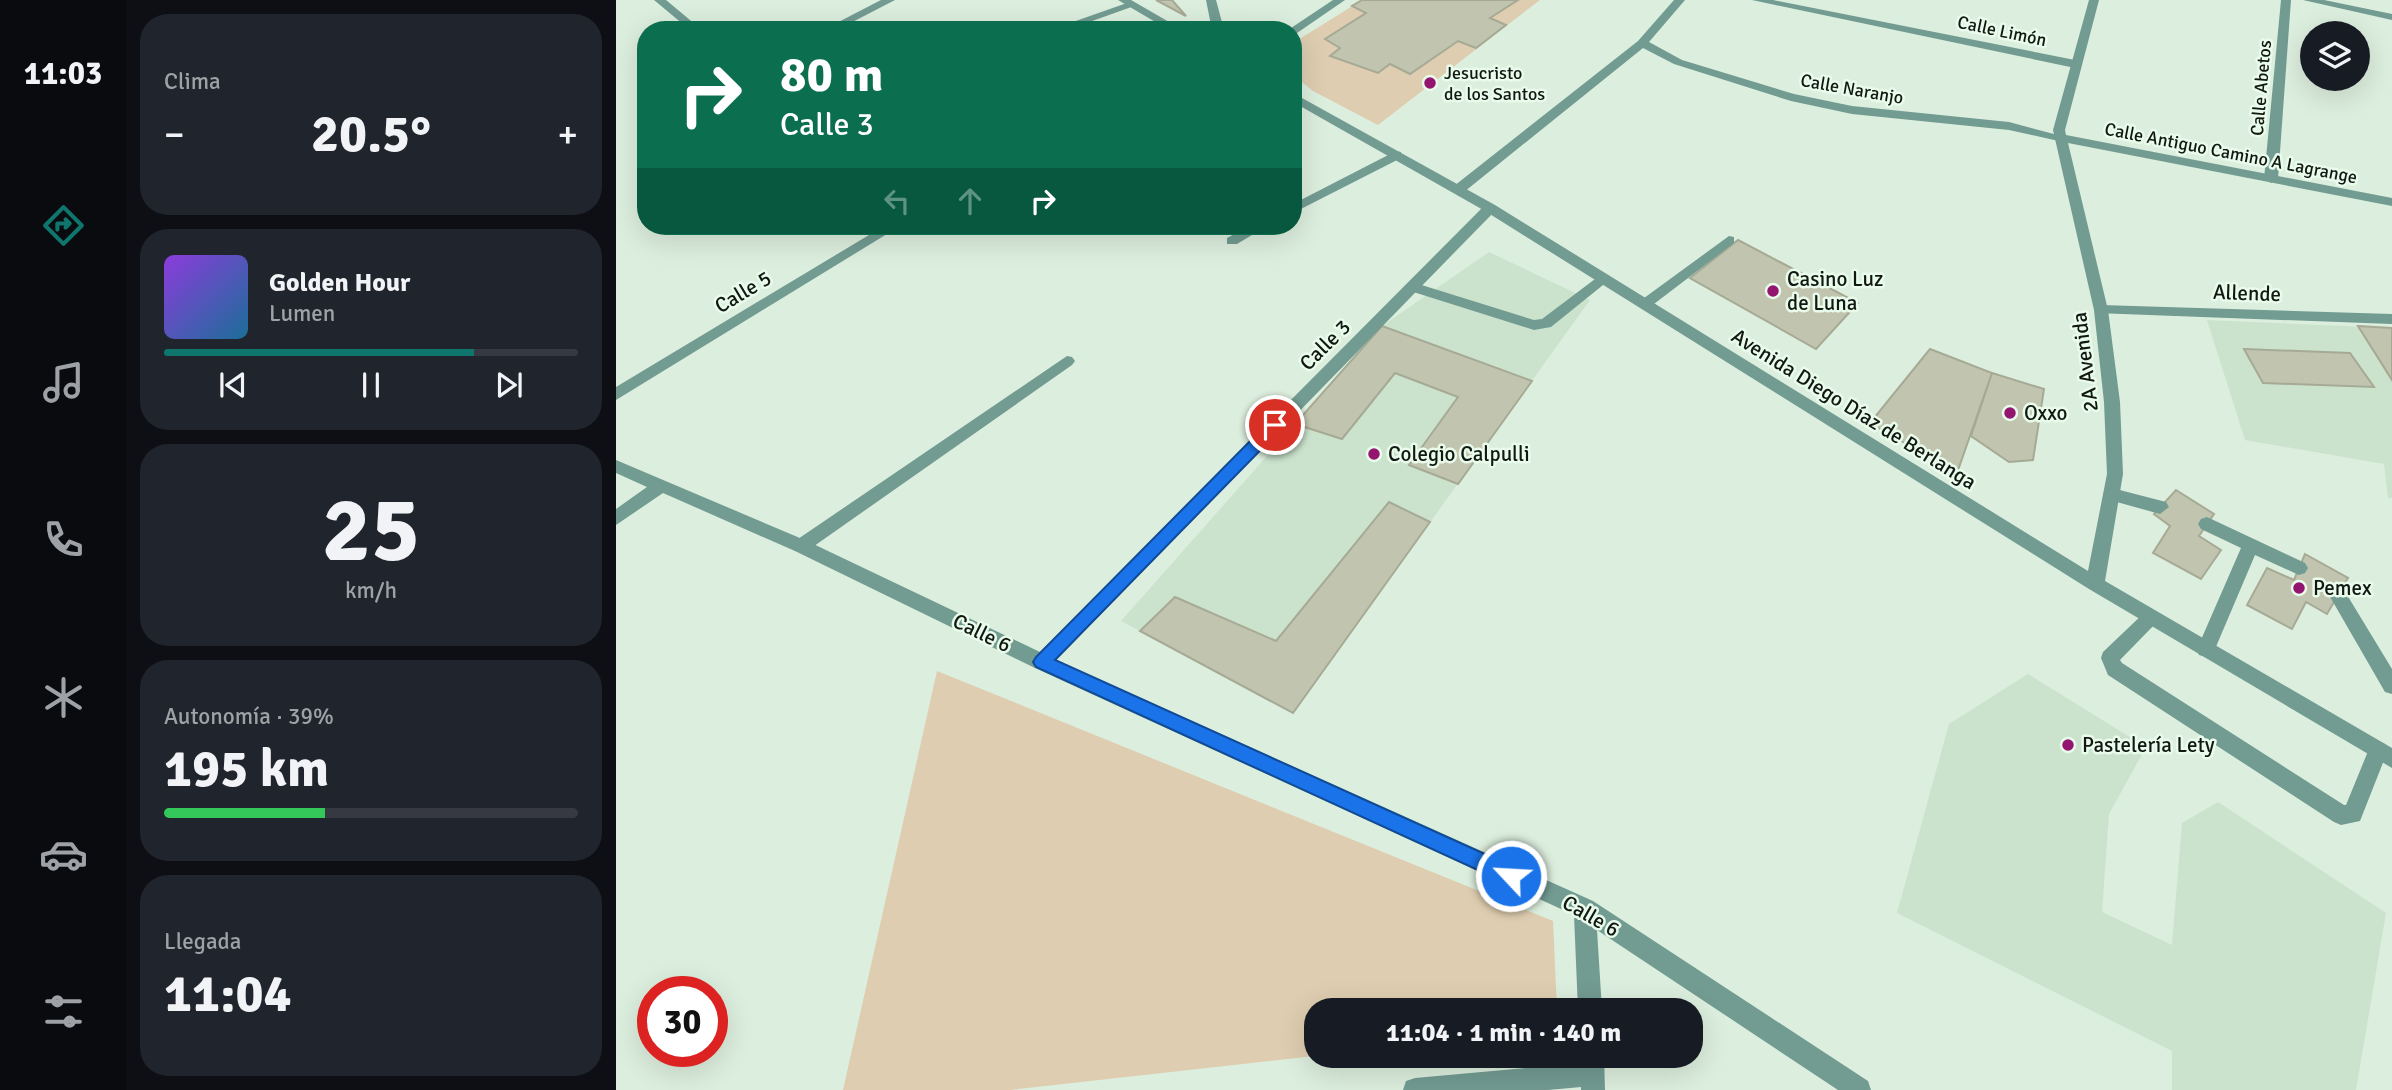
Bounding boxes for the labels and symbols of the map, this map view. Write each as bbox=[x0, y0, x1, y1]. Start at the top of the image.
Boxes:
street label: Calle Limón bbox=[1955, 11, 2049, 51]
street label: Calle Abetos bbox=[2246, 39, 2276, 137]
place label: Jesucristo de los Santos bbox=[1444, 62, 1545, 105]
street label: Calle Naranjo bbox=[1799, 69, 1905, 109]
marker: Jesucristo de los Santos bbox=[1422, 75, 1438, 91]
street label: Calle Antiguo Camino A Lagrange bbox=[2103, 118, 2359, 188]
street label: Calle 5 bbox=[710, 265, 776, 319]
place label: Casino Luz de Luna bbox=[1787, 266, 1883, 316]
street label: Allende bbox=[2212, 279, 2282, 307]
marker: Casino Luz de Luna bbox=[1765, 283, 1781, 299]
street label: 2A Avenida bbox=[2066, 311, 2104, 413]
street label: Calle 3 bbox=[1294, 314, 1356, 376]
street label: Avenida Diego Díaz de Berlanga bbox=[1727, 323, 1981, 495]
pin bbox=[1245, 395, 1305, 455]
place label: Oxxo bbox=[2024, 400, 2067, 426]
marker: Oxxo bbox=[2002, 405, 2018, 421]
place label: Colegio Calpulli bbox=[1388, 441, 1530, 467]
marker: Colegio Calpulli bbox=[1366, 446, 1382, 462]
place label: Pemex bbox=[2313, 575, 2372, 601]
marker: Pemex bbox=[2291, 580, 2307, 596]
street label: Calle 6 bbox=[949, 608, 1015, 658]
place label: Pastelería Lety bbox=[2082, 732, 2215, 758]
marker: Pastelería Lety bbox=[2060, 737, 2076, 753]
position arrow bbox=[1474, 839, 1548, 913]
street label: Calle 6 bbox=[1558, 889, 1624, 943]
speed limit sign: 30 bbox=[637, 976, 728, 1067]

